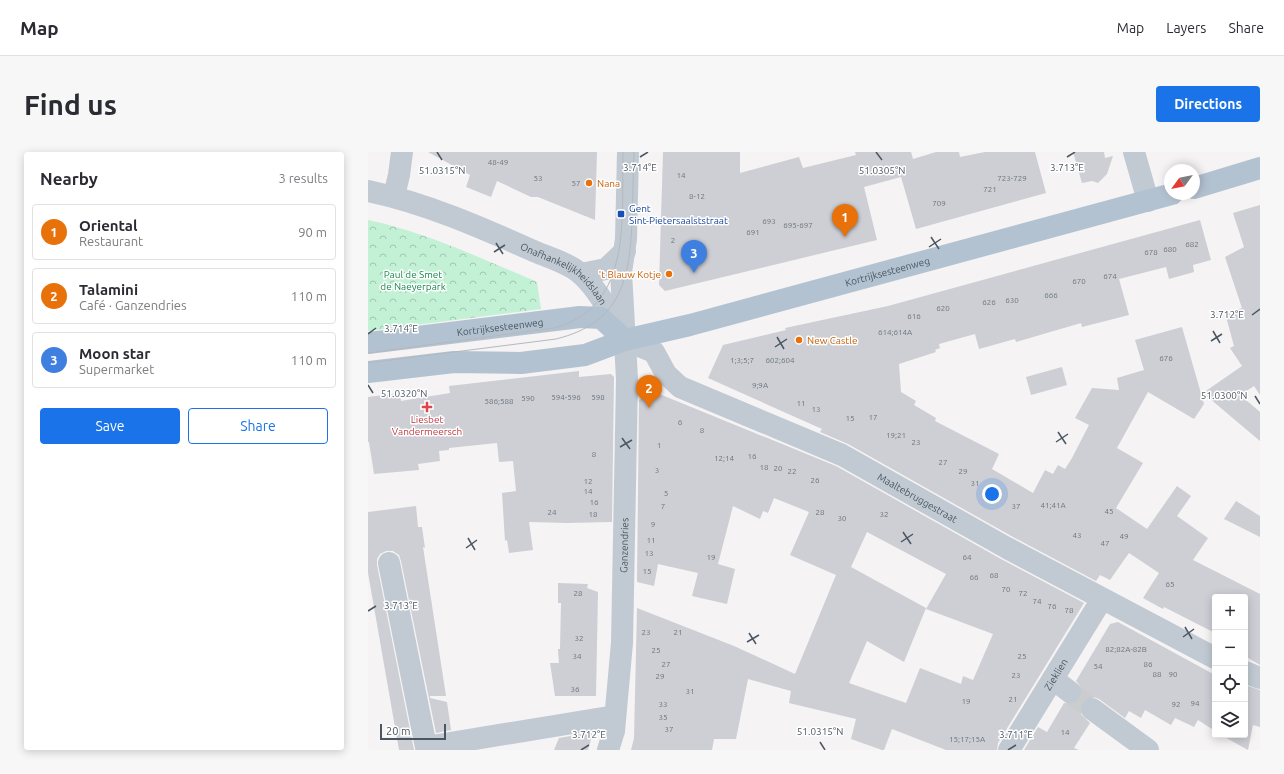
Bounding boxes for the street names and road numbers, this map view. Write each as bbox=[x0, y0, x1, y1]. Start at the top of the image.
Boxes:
street label: Onafhankelijkheidslaan bbox=[519, 241, 609, 307]
street label: Kortrijksesteenweg bbox=[844, 255, 931, 289]
street label: Kortrijksesteenweg bbox=[456, 317, 544, 338]
street label: Maaltebruggestraat bbox=[876, 471, 959, 525]
street label: Ganzendries bbox=[618, 518, 630, 573]
street label: Zieklien bbox=[1042, 657, 1070, 692]

